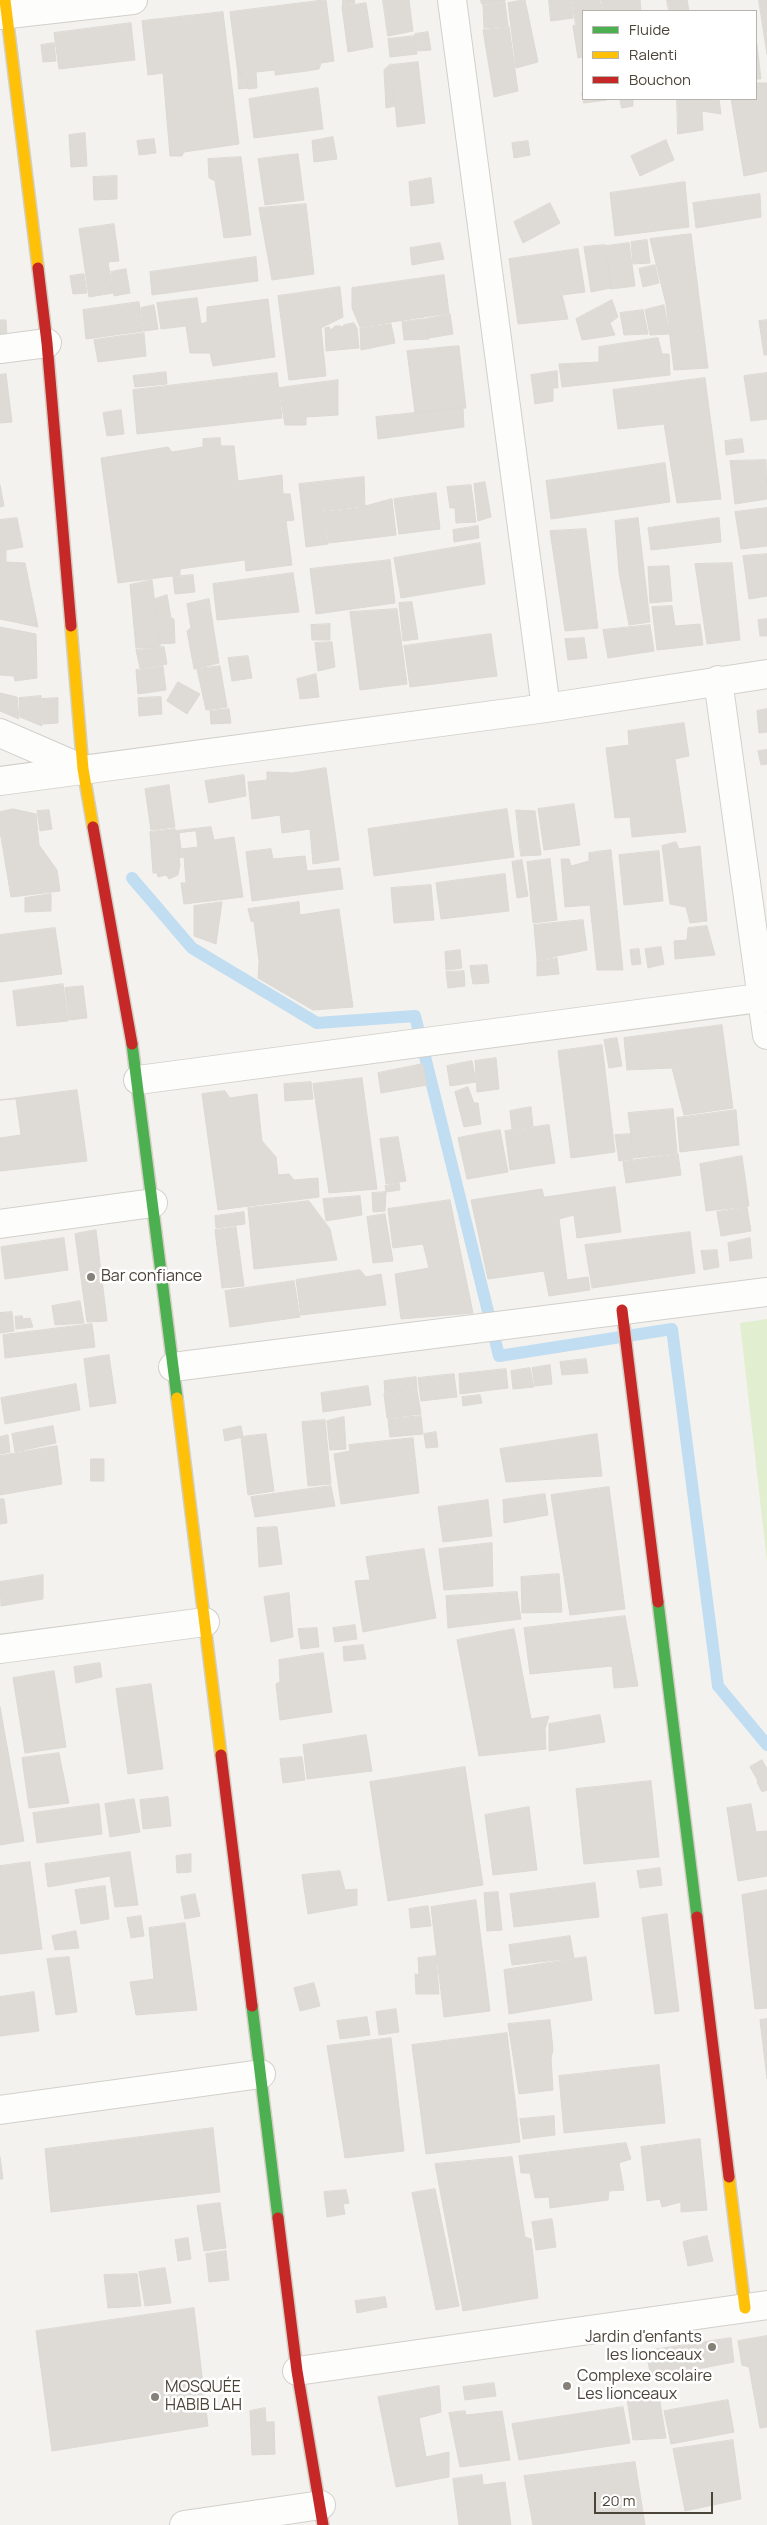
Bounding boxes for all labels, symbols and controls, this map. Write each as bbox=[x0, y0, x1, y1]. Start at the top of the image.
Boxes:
legend bbox=[582, 10, 757, 100]
text: Fluide bbox=[629, 19, 670, 40]
text: Ralenti bbox=[629, 44, 677, 65]
text: Bouchon bbox=[629, 69, 691, 90]
place label: Bar confiance bbox=[101, 1267, 202, 1287]
marker: Bar confiance bbox=[85, 1271, 97, 1283]
place label: Jardin d'enfants les lionceaux bbox=[585, 2328, 702, 2366]
marker: Jardin d'enfants les lionceaux bbox=[706, 2341, 718, 2353]
place label: Complexe scolaire Les lionceaux bbox=[577, 2367, 712, 2405]
place label: MOSQUÉE HABIB LAH bbox=[165, 2378, 242, 2416]
marker: Complexe scolaire Les lionceaux bbox=[561, 2380, 573, 2392]
marker: MOSQUÉE HABIB LAH bbox=[149, 2391, 161, 2403]
scale bar bbox=[597, 2482, 716, 2514]
text: 20 m bbox=[602, 2490, 635, 2511]

